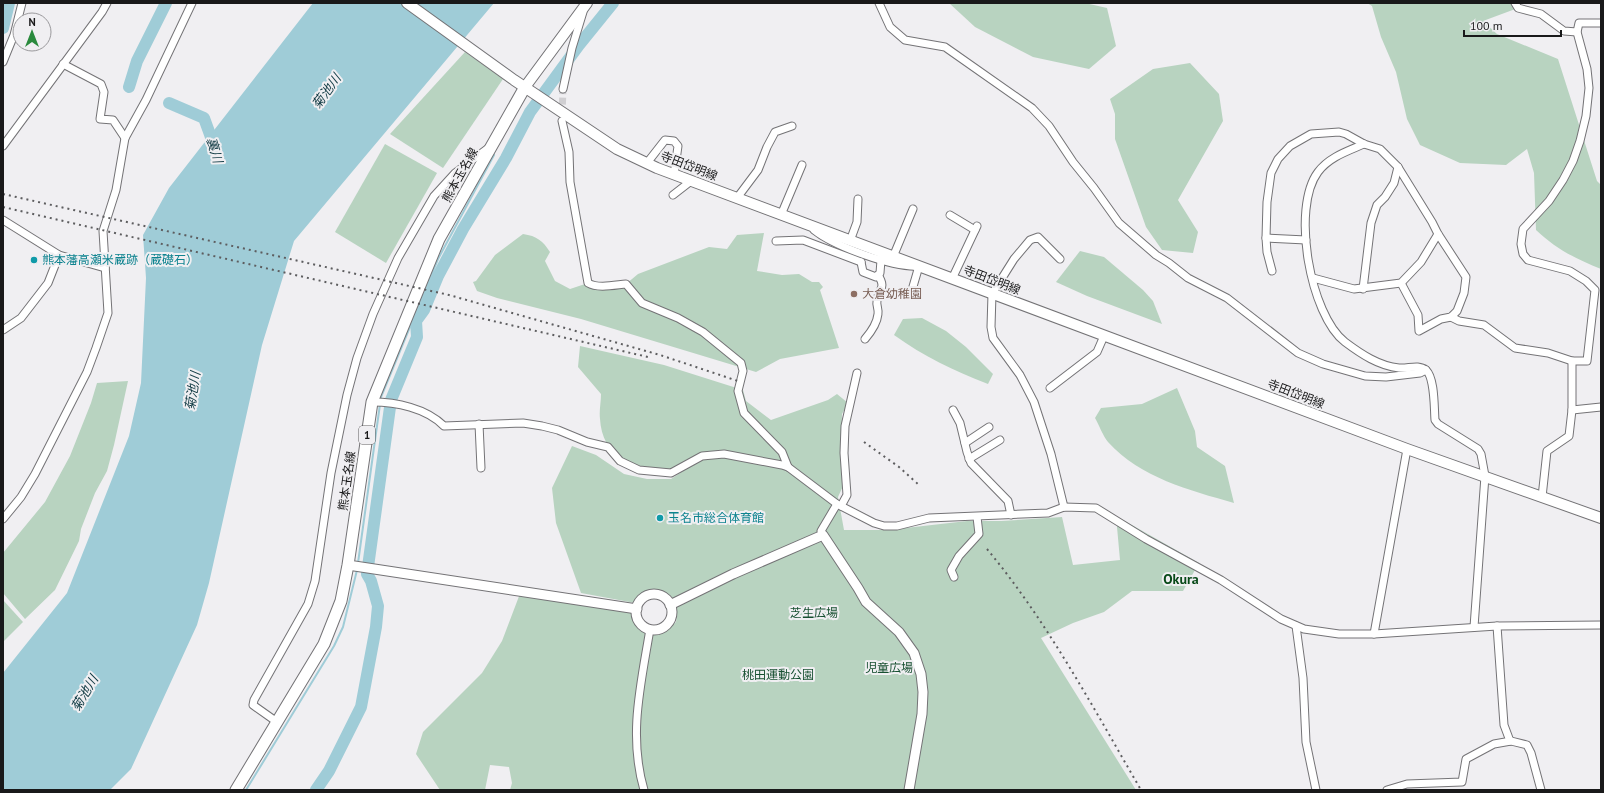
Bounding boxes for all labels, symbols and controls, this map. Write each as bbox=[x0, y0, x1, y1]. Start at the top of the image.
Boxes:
north arrow bbox=[12, 12, 52, 52]
scale bar bbox=[1464, 12, 1561, 38]
text: N bbox=[28, 15, 36, 29]
text: 100 m bbox=[1470, 18, 1503, 33]
water label: 菊池川 bbox=[308, 69, 346, 112]
water label: 裏川 bbox=[203, 135, 227, 167]
street label: 熊本玉名線 bbox=[438, 145, 481, 205]
street label: 寺田岱明線 bbox=[658, 148, 720, 183]
place label: 熊本藩高瀬米蔵跡（蔵礎石） bbox=[42, 252, 198, 267]
marker: 熊本藩高瀬米蔵跡（蔵礎石） bbox=[29, 255, 39, 265]
street label: 寺田岱明線 bbox=[961, 262, 1023, 297]
place label: 大倉幼稚園 bbox=[862, 286, 922, 301]
marker: 大倉幼稚園 bbox=[849, 289, 859, 299]
water label: 菊池川 bbox=[181, 369, 204, 412]
street label: 寺田岱明線 bbox=[1265, 376, 1327, 411]
road number: 1 bbox=[359, 426, 375, 444]
street label: 熊本玉名線 bbox=[335, 450, 358, 512]
place label: 玉名市総合体育館 bbox=[668, 510, 764, 525]
marker: 玉名市総合体育館 bbox=[655, 513, 665, 523]
district label: Okura bbox=[1163, 570, 1199, 588]
park label: 芝生広場 bbox=[790, 605, 838, 620]
park label: 児童広場 bbox=[865, 660, 913, 675]
park label: 桃田運動公園 bbox=[742, 667, 814, 682]
water label: 菊池川 bbox=[67, 670, 103, 714]

